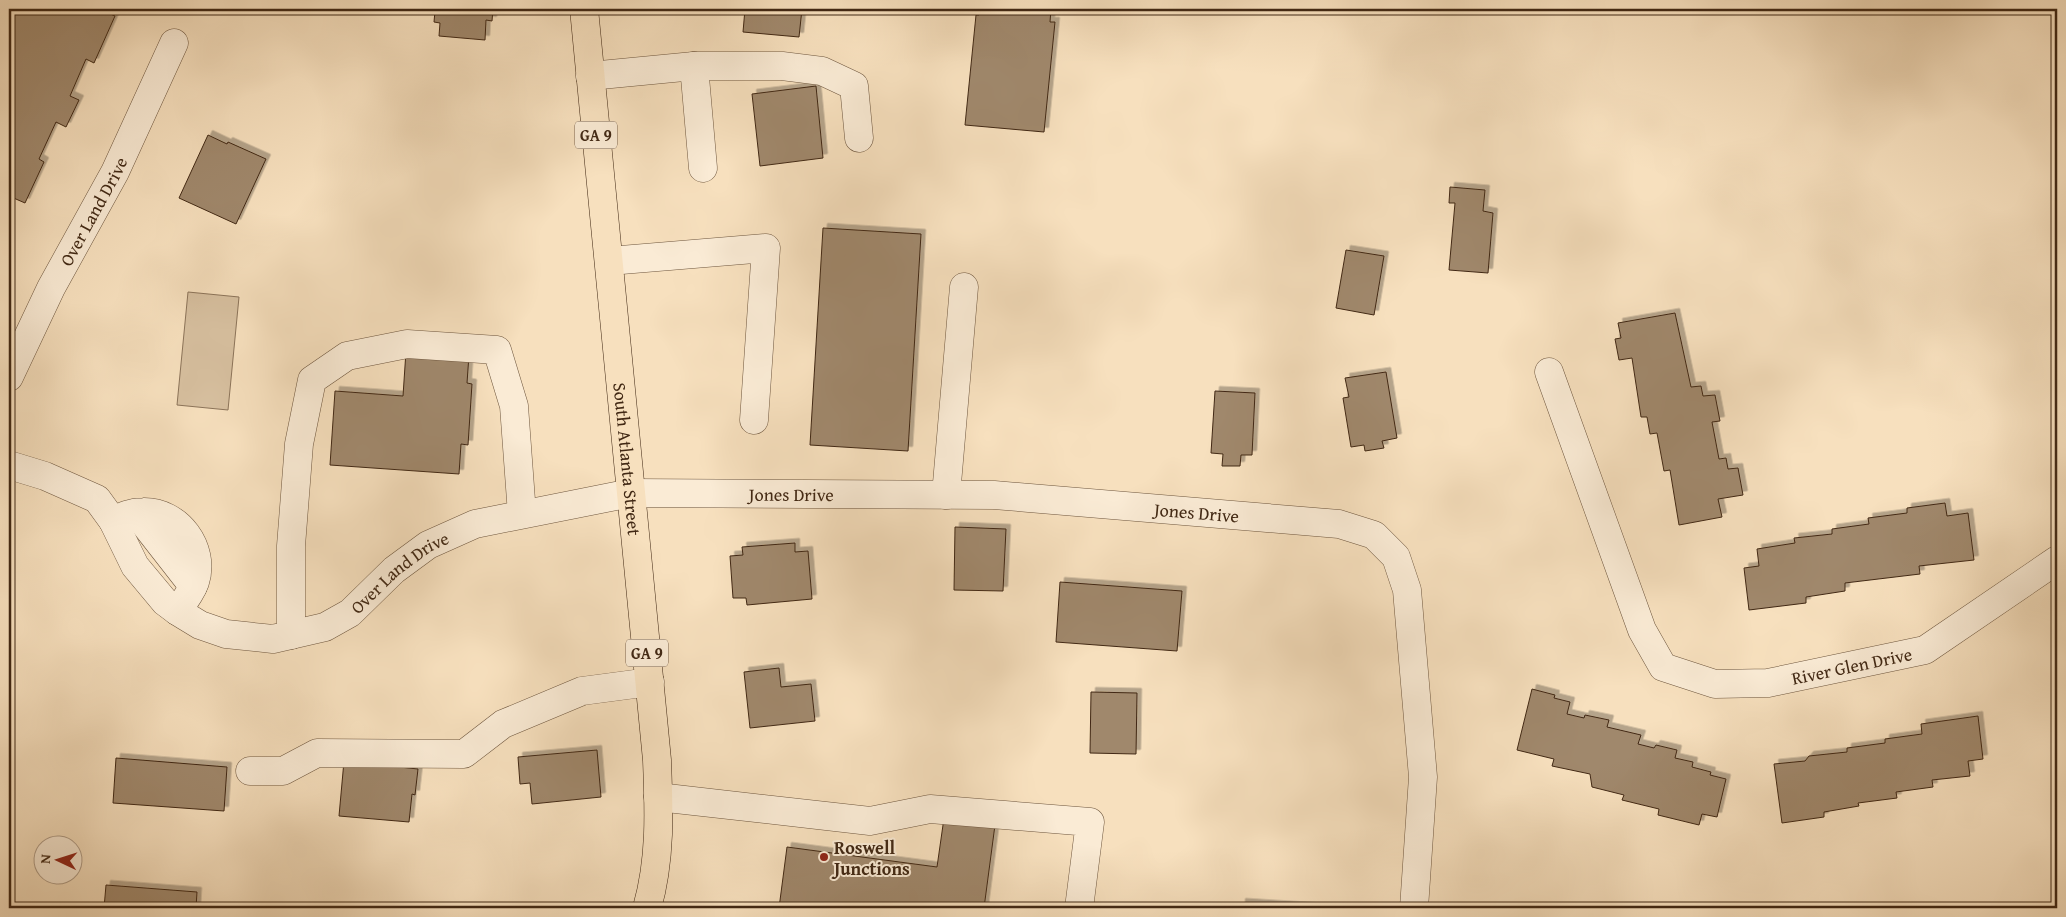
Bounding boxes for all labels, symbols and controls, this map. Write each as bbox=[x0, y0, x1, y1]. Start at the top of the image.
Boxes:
road number: GA 9 bbox=[575, 122, 617, 148]
street label: Over Land Drive bbox=[52, 152, 134, 271]
street label: South Atlanta Street bbox=[607, 381, 649, 537]
street label: Jones Drive bbox=[747, 480, 834, 508]
street label: Jones Drive bbox=[1151, 495, 1240, 529]
street label: Over Land Drive bbox=[344, 524, 453, 620]
road number: GA 9 bbox=[626, 640, 668, 666]
street label: River Glen Drive bbox=[1789, 640, 1914, 691]
north arrow bbox=[32, 834, 82, 884]
place label: Roswell Junctions bbox=[831, 834, 910, 882]
marker: Roswell Junctions bbox=[818, 851, 830, 863]
text: N bbox=[35, 853, 55, 864]

